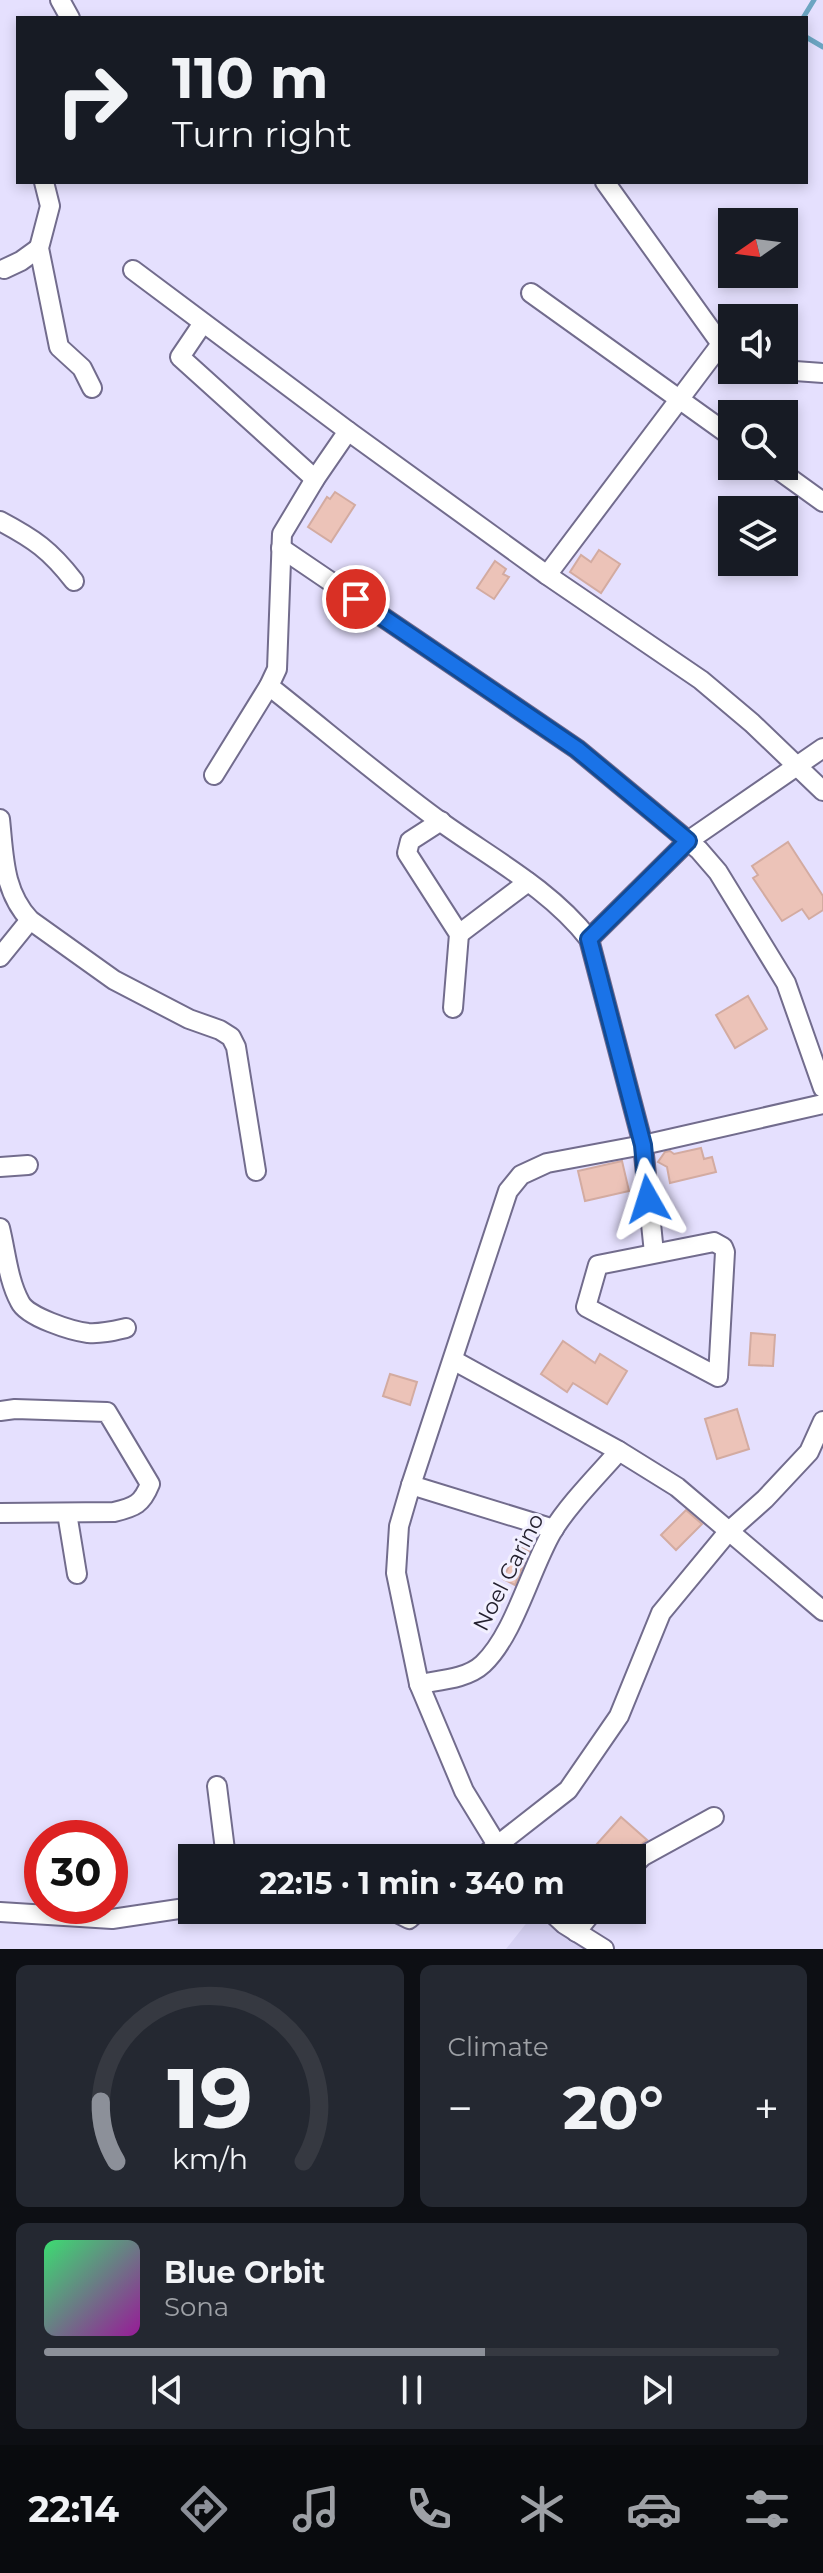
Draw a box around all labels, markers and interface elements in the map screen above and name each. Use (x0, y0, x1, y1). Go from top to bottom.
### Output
text: 110 m (172, 44, 329, 112)
icon: right (40, 48, 144, 152)
text: Turn right (172, 112, 352, 156)
north arrow (718, 208, 798, 288)
map controls (718, 208, 798, 576)
button: sound (718, 304, 798, 384)
button: search (718, 400, 798, 480)
button: layers (718, 496, 798, 576)
pin (322, 565, 390, 633)
icon: arrive (334, 577, 378, 621)
position arrow (606, 1157, 690, 1241)
street label: Noel Carino (467, 1509, 550, 1636)
speed limit sign: 30 (24, 1820, 128, 1924)
text: 22:15 · 1 min · 340 m (259, 1865, 565, 1902)
text: Climate (448, 2031, 549, 2063)
text: 19 (167, 2047, 253, 2149)
text: 20° (563, 2071, 664, 2144)
text: − (448, 2081, 473, 2135)
text: + (754, 2081, 779, 2135)
text: km/h (172, 2141, 248, 2176)
text: Blue Orbit (164, 2254, 325, 2291)
text: Sona (164, 2291, 229, 2323)
icon: previous (145, 2368, 189, 2412)
icon: pause (390, 2368, 434, 2412)
icon: next (635, 2368, 679, 2412)
icon: directions (176, 2481, 232, 2537)
icon: music (288, 2481, 344, 2537)
icon: phone (401, 2481, 457, 2537)
icon: climate (514, 2481, 570, 2537)
icon: car (626, 2481, 682, 2537)
icon: filters (739, 2481, 795, 2537)
text: 22:14 (28, 2487, 119, 2531)

